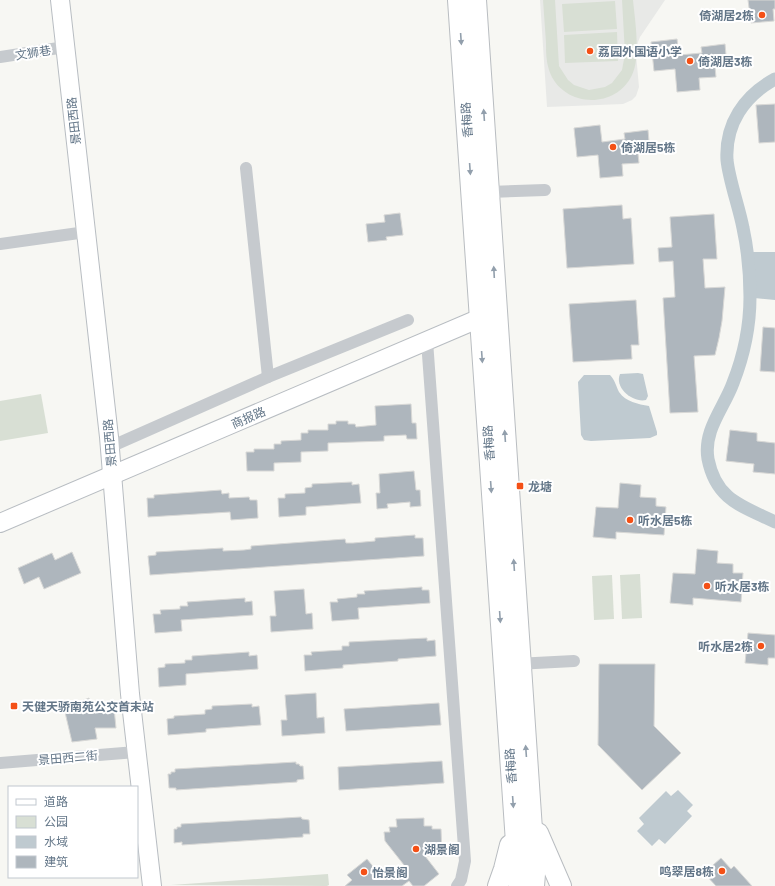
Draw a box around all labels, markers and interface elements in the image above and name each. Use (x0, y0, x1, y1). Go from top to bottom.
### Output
place label: 倚湖居2栋 (699, 8, 754, 22)
marker: 倚湖居2栋 (757, 10, 767, 20)
one-way arrow (458, 33, 465, 45)
street label: 文狮巷 (14, 42, 52, 62)
place label: 荔园外国语小学 (598, 44, 682, 58)
marker: 荔园外国语小学 (585, 46, 595, 56)
place label: 倚湖居3栋 (698, 54, 752, 68)
marker: 倚湖居3栋 (685, 56, 695, 66)
street label: 景田西路 (64, 96, 82, 146)
street label: 香梅路 (458, 102, 474, 138)
one-way arrow (481, 108, 487, 121)
place label: 倚湖居5栋 (621, 140, 675, 154)
marker: 倚湖居5栋 (608, 142, 618, 152)
one-way arrow (466, 163, 473, 175)
one-way arrow (491, 265, 497, 278)
one-way arrow (479, 351, 486, 363)
street label: 商报路 (229, 404, 267, 430)
street label: 景田西路 (100, 418, 118, 468)
street label: 香梅路 (480, 425, 496, 461)
one-way arrow (501, 430, 508, 442)
place label: 龙塘 (528, 479, 552, 493)
one-way arrow (488, 481, 495, 493)
marker: 龙塘 (515, 481, 525, 491)
place label: 听水居5栋 (638, 513, 692, 527)
marker: 听水居5栋 (625, 515, 635, 525)
one-way arrow (510, 559, 517, 571)
place label: 听水居3栋 (715, 579, 769, 593)
marker: 听水居3栋 (702, 581, 712, 591)
one-way arrow (497, 611, 504, 623)
place label: 听水居2栋 (698, 639, 753, 653)
marker: 听水居2栋 (756, 641, 766, 651)
place label: 天健天骄南苑公交首末站 (22, 699, 154, 713)
marker: 天健天骄南苑公交首末站 (9, 701, 19, 711)
one-way arrow (523, 745, 530, 757)
street label: 景田西二街 (37, 747, 99, 767)
street label: 香梅路 (502, 748, 518, 784)
legend (8, 786, 138, 878)
text: 道路 (44, 794, 68, 808)
one-way arrow (509, 796, 516, 808)
text: 公园 (44, 814, 68, 828)
text: 水域 (44, 834, 68, 848)
place label: 湖景阁 (424, 842, 460, 856)
marker: 湖景阁 (411, 844, 421, 854)
text: 建筑 (44, 854, 68, 868)
place label: 鸣翠居8栋 (660, 864, 714, 878)
place label: 怡景阁 (372, 865, 408, 879)
marker: 鸣翠居8栋 (717, 866, 727, 876)
marker: 怡景阁 (359, 867, 369, 877)

